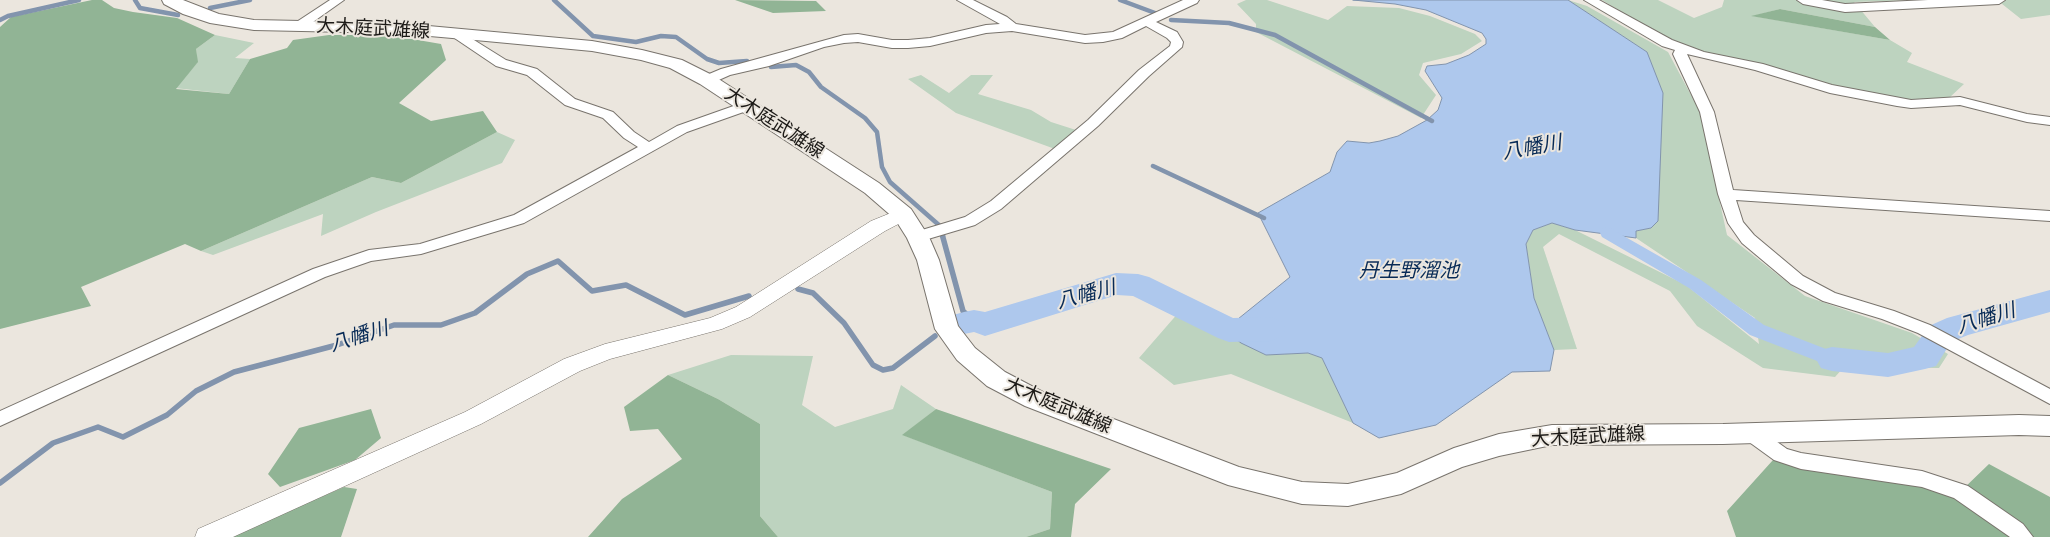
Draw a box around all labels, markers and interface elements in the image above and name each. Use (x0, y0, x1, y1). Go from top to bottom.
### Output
street label: 大木庭武雄線 (315, 15, 431, 43)
street label: 大木庭武雄線 (720, 82, 828, 164)
water label: 八幡川 (1500, 131, 1564, 165)
water label: 丹生野溜池 (1359, 259, 1459, 283)
water label: 八幡川 (1054, 276, 1118, 314)
water label: 八幡川 (1954, 299, 2018, 339)
water label: 八幡川 (327, 317, 391, 357)
street label: 大木庭武雄線 (1001, 373, 1115, 439)
street label: 大木庭武雄線 (1530, 423, 1646, 451)

